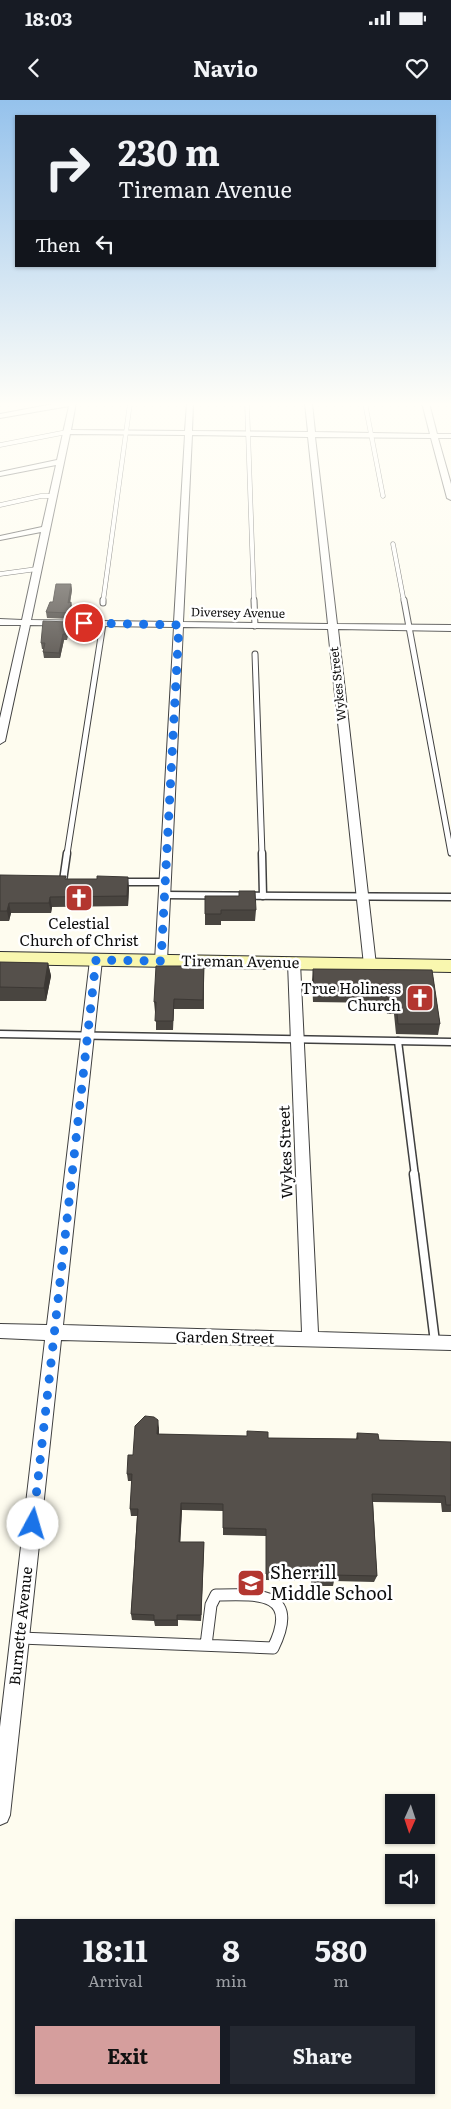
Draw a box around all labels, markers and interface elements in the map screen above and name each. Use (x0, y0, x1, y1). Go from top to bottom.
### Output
text: 18:03 (25, 4, 72, 32)
text: Navio (193, 51, 258, 84)
icon: back (20, 54, 48, 82)
icon: heart (403, 54, 431, 82)
text: 230 m (118, 125, 220, 177)
icon: right (35, 135, 100, 200)
text: Tireman Avenue (118, 172, 292, 205)
text: Then (35, 230, 81, 258)
icon: left (91, 230, 119, 258)
pin (63, 602, 105, 644)
street label: Diversey Avenue (191, 602, 285, 622)
icon: arrive (70, 609, 98, 637)
street label: Wykes Street (324, 646, 350, 722)
church icon: Celestial Church of Christ (64, 883, 94, 913)
place label: Celestial Church of Christ (19, 911, 139, 951)
street label: Tireman Avenue (181, 948, 300, 973)
place label: True Holiness Church (301, 976, 401, 1016)
church icon: True Holiness Church (405, 983, 435, 1013)
street label: Wykes Street (271, 1105, 298, 1199)
street label: Garden Street (176, 1324, 275, 1349)
position arrow (6, 1497, 58, 1549)
place label: Sherrill Middle School (270, 1558, 393, 1606)
street label: Burnette Avenue (2, 1565, 37, 1686)
school or university icon: Sherrill Middle School (236, 1568, 266, 1598)
north arrow (385, 1794, 435, 1844)
map controls (385, 1794, 435, 1904)
button: sound (385, 1854, 435, 1904)
text: 18:11 (83, 1927, 148, 1971)
text: 8 (222, 1927, 240, 1971)
text: 580 (315, 1927, 367, 1971)
text: Arrival (88, 1968, 143, 1992)
text: min (215, 1968, 247, 1992)
text: m (333, 1968, 349, 1992)
button: Exit (35, 2026, 220, 2084)
button: Share (230, 2026, 415, 2084)

